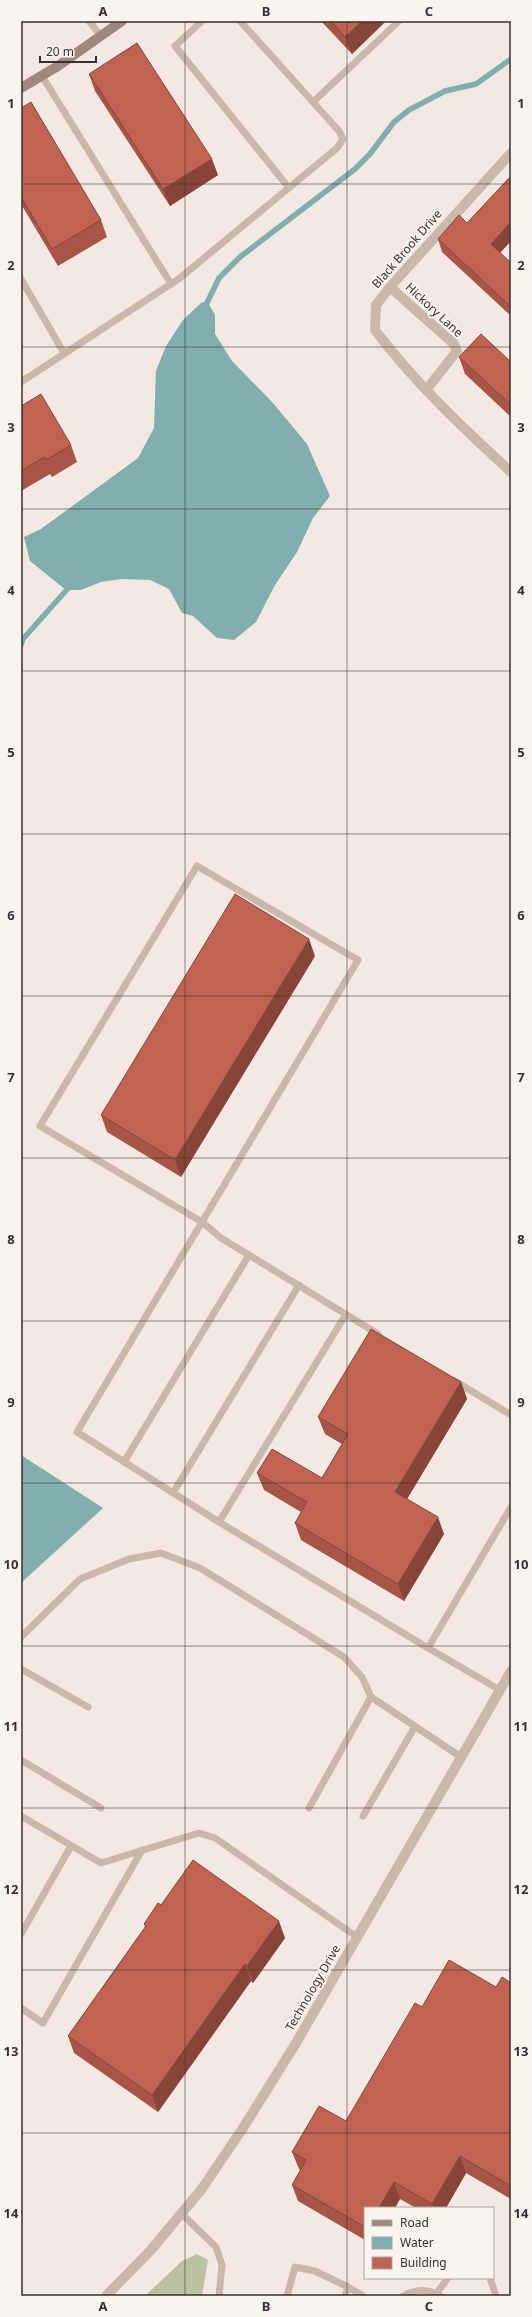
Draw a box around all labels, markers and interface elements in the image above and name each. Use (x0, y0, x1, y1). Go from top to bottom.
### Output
text: A (99, 2, 108, 20)
text: B (262, 2, 270, 20)
text: C (425, 2, 433, 20)
scale bar (40, 38, 96, 64)
text: 20 m (46, 43, 74, 60)
text: 1 (7, 94, 15, 112)
text: 1 (517, 94, 525, 112)
street label: Black Brook Drive (368, 206, 446, 292)
text: 2 (7, 256, 15, 274)
text: 2 (517, 256, 525, 274)
street label: Hickory Lane (402, 279, 467, 341)
text: 3 (7, 418, 15, 436)
text: 3 (517, 418, 525, 436)
text: 4 (7, 581, 15, 599)
text: 4 (517, 581, 525, 599)
text: 5 (7, 743, 15, 761)
text: 5 (517, 743, 525, 761)
text: 6 (7, 906, 15, 924)
text: 6 (517, 906, 525, 924)
text: 7 (7, 1068, 15, 1086)
text: 7 (517, 1068, 525, 1086)
text: 8 (7, 1230, 15, 1248)
text: 8 (517, 1230, 525, 1248)
text: 9 (7, 1393, 15, 1411)
text: 9 (517, 1393, 525, 1411)
text: 10 (4, 1555, 18, 1573)
text: 10 (514, 1555, 528, 1573)
text: 11 (4, 1717, 18, 1735)
text: 11 (514, 1717, 528, 1735)
text: 12 (4, 1880, 18, 1898)
text: 12 (514, 1880, 528, 1898)
street label: Technology Drive (281, 1941, 344, 2034)
text: 13 (4, 2042, 18, 2060)
text: 13 (514, 2042, 528, 2060)
text: 14 (4, 2204, 19, 2222)
text: 14 (514, 2204, 529, 2222)
legend (364, 2207, 494, 2279)
text: Road (400, 2214, 429, 2231)
text: Water (400, 2234, 434, 2251)
text: Building (400, 2254, 447, 2271)
text: A (99, 2297, 108, 2315)
text: B (262, 2297, 270, 2315)
text: C (425, 2297, 433, 2315)

